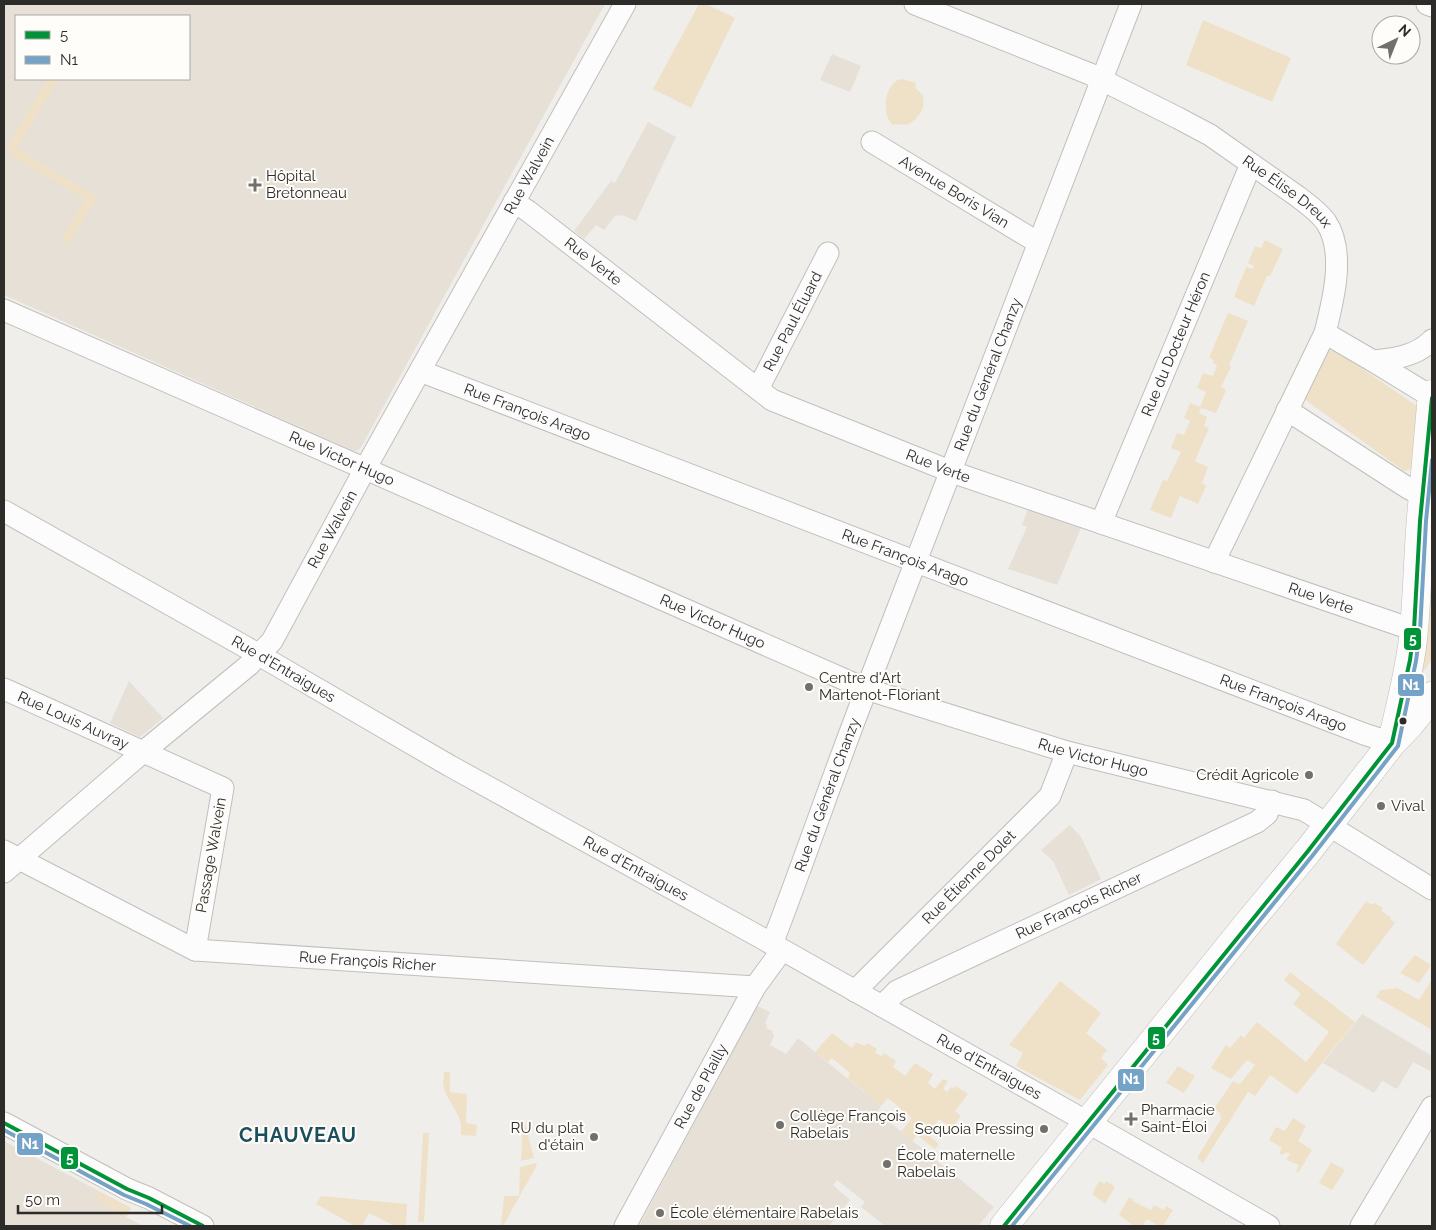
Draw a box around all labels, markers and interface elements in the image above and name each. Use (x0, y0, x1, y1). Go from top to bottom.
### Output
legend (15, 15, 190, 80)
north arrow (1371, 15, 1421, 65)
text: N (1396, 21, 1414, 40)
text: 5 (60, 26, 68, 44)
text: N1 (60, 51, 79, 69)
street label: Rue Walvein (500, 133, 558, 217)
street label: Rue Élise Dreux (1239, 151, 1336, 231)
street label: Avenue Boris Vian (896, 152, 1012, 232)
place label: Hôpital Bretonneau (266, 167, 347, 202)
marker: Hôpital Bretonneau (248, 178, 262, 192)
street label: Rue Verte (561, 234, 626, 289)
street label: Rue Paul Éluard (760, 268, 826, 374)
street label: Rue du Docteur Héron (1138, 269, 1214, 419)
street label: Rue du Général Chanzy (950, 295, 1025, 454)
street label: Rue François Arago (461, 380, 593, 445)
street label: Rue Victor Hugo (286, 427, 397, 490)
street label: Rue Verte (903, 445, 973, 487)
street label: Rue Walvein (304, 487, 361, 571)
street label: Rue François Arago (839, 525, 971, 590)
street label: Rue Verte (1286, 579, 1356, 618)
street label: Rue Victor Hugo (657, 590, 768, 653)
line badge: 5 (1403, 627, 1422, 651)
text: 5 (1409, 631, 1417, 647)
street label: Rue d'Entraigues (228, 632, 339, 706)
place label: Centre d'Art Martenot-Floriant (819, 669, 940, 704)
street label: Rue François Arago (1217, 670, 1349, 736)
line badge: N1 (1397, 673, 1425, 697)
text: N1 (1402, 677, 1420, 693)
marker: Centre d'Art Martenot-Floriant (803, 681, 815, 693)
street label: Rue Louis Auvray (15, 687, 132, 753)
street label: Rue du Général Chanzy (791, 715, 864, 874)
unlabelled marker (1398, 716, 1408, 726)
street label: Rue Victor Hugo (1036, 734, 1150, 781)
place label: Crédit Agricole (1196, 766, 1299, 784)
marker: Crédit Agricole (1303, 769, 1315, 781)
street label: Passage Walvein (192, 796, 230, 914)
place label: Vival (1391, 797, 1425, 815)
marker: Vival (1375, 800, 1387, 812)
street label: Rue Étienne Dolet (918, 827, 1019, 928)
street label: Rue d'Entraigues (580, 832, 692, 905)
street label: Rue François Richer (1013, 868, 1145, 943)
street label: Rue François Richer (298, 948, 437, 975)
line badge: 5 (1147, 1026, 1166, 1050)
street label: Rue d'Entraigues (934, 1030, 1045, 1103)
text: 5 (1152, 1030, 1160, 1046)
street label: Rue de Plailly (671, 1041, 731, 1132)
line badge: N1 (1117, 1068, 1145, 1092)
text: N1 (1122, 1071, 1140, 1087)
place label: Pharmacie Saint-Éloi (1141, 1101, 1215, 1136)
place label: Collège François Rabelais (790, 1107, 906, 1142)
marker: Pharmacie Saint-Éloi (1125, 1113, 1137, 1125)
place label: RU du plat d'étain (511, 1119, 584, 1154)
marker: Collège François Rabelais (774, 1119, 786, 1131)
place label: Sequoia Pressing (915, 1120, 1034, 1138)
district label: CHAUVEAU (239, 1123, 357, 1147)
marker: Sequoia Pressing (1038, 1123, 1050, 1135)
marker: RU du plat d'étain (588, 1131, 600, 1143)
line badge: N1 (16, 1132, 44, 1156)
text: N1 (21, 1136, 39, 1152)
line badge: 5 (60, 1146, 79, 1170)
place label: École maternelle Rabelais (897, 1146, 1015, 1181)
text: 5 (66, 1150, 74, 1166)
marker: École maternelle Rabelais (881, 1158, 893, 1170)
scale bar (18, 1182, 161, 1214)
text: 50 m (25, 1191, 60, 1209)
place label: École élémentaire Rabelais (670, 1204, 858, 1222)
marker: École élémentaire Rabelais (654, 1207, 666, 1219)

